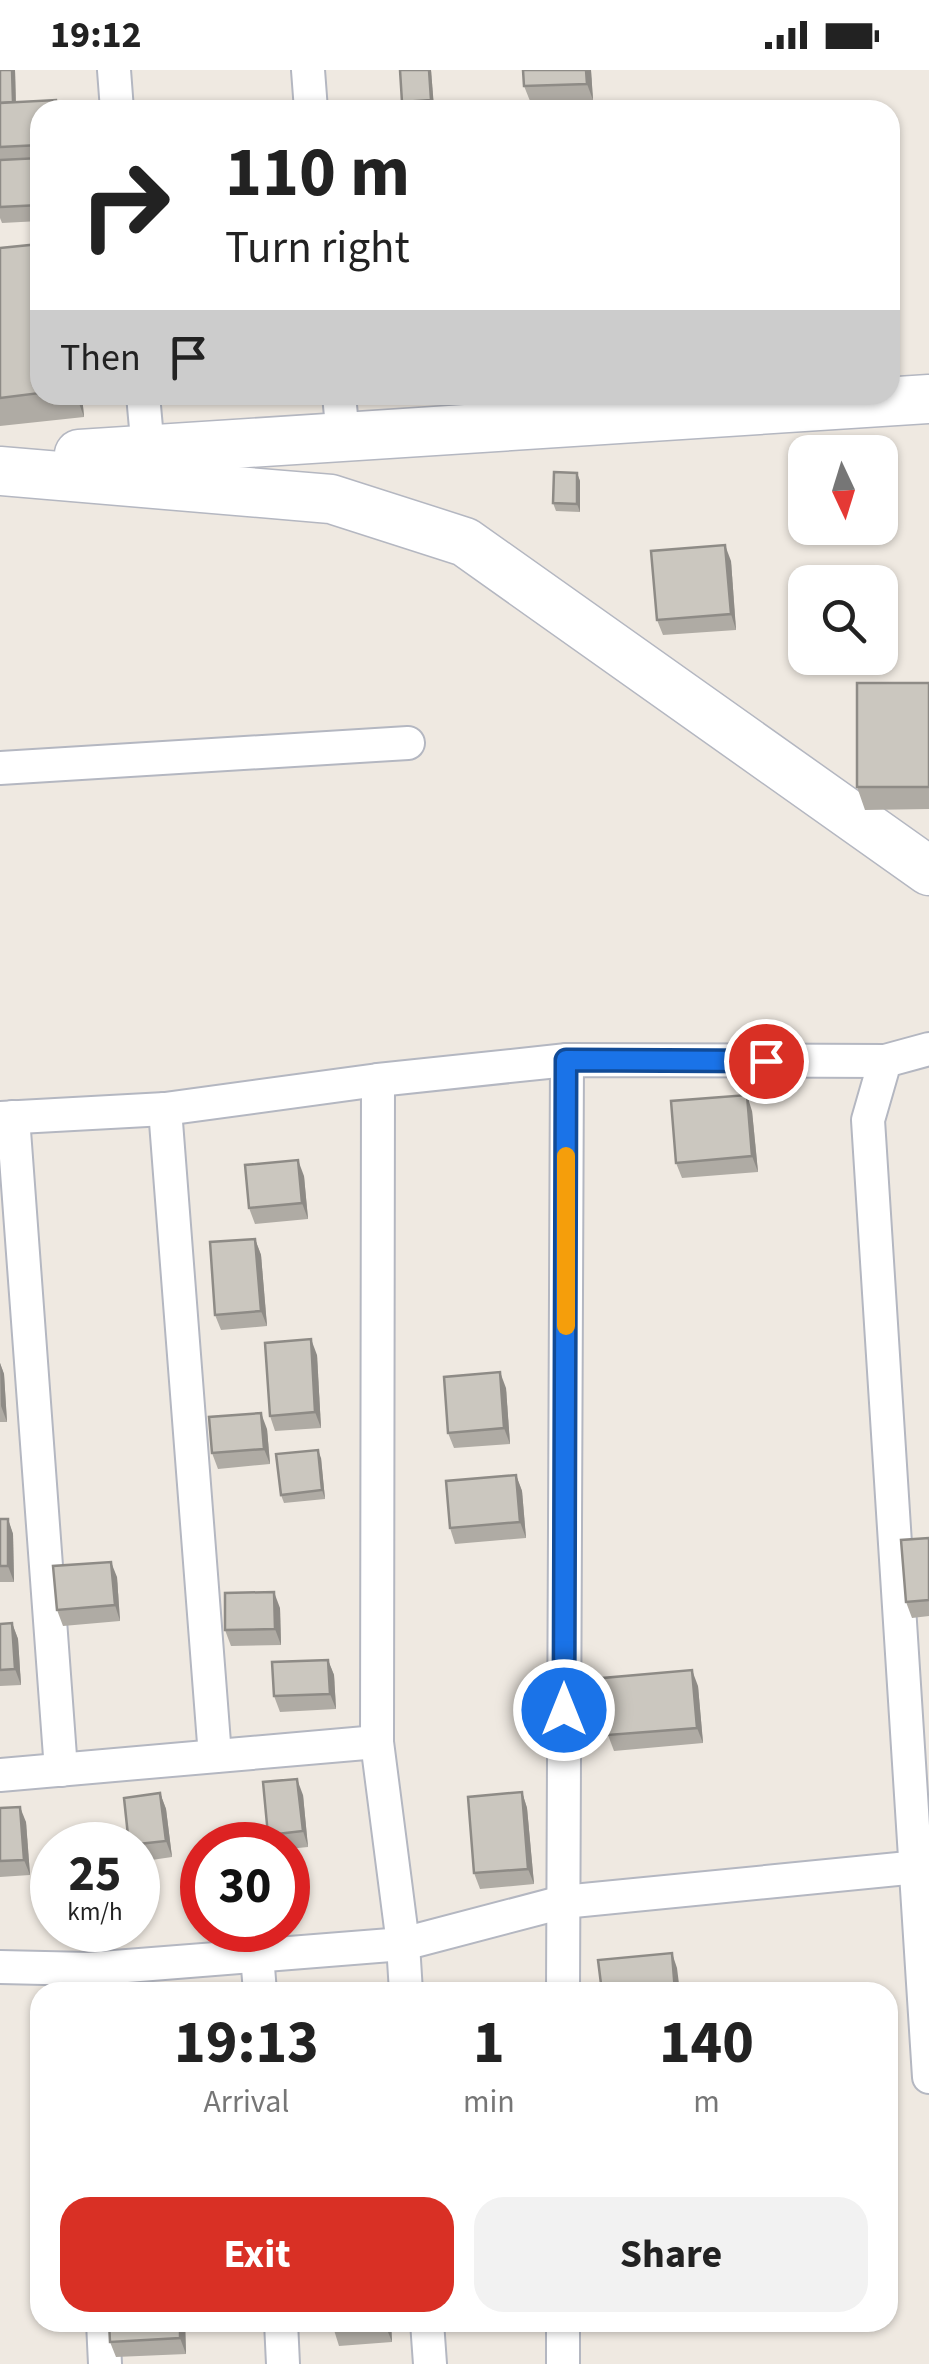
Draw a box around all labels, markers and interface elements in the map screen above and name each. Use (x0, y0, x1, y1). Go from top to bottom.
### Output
text: 19:12 (50, 8, 142, 62)
text: 110 m (225, 123, 410, 223)
icon: right (60, 140, 190, 270)
text: Turn right (225, 216, 410, 280)
icon: arrive (161, 330, 216, 385)
text: Then (60, 331, 141, 385)
north arrow (788, 435, 898, 545)
map controls (788, 435, 898, 675)
button: search (788, 565, 898, 675)
pin (724, 1019, 809, 1104)
icon: arrive (739, 1034, 794, 1089)
position arrow (512, 1658, 616, 1762)
speed limit sign: 30 (180, 1822, 310, 1952)
text: 25 (69, 1839, 121, 1910)
text: km/h (67, 1894, 123, 1930)
text: 19:13 (174, 2001, 319, 2086)
text: 1 (473, 2001, 505, 2086)
text: 140 (659, 2001, 754, 2086)
text: Arrival (203, 2079, 289, 2125)
text: min (463, 2079, 515, 2125)
text: m (693, 2079, 720, 2125)
button: Exit (60, 2197, 454, 2312)
button: Share (474, 2197, 868, 2312)

